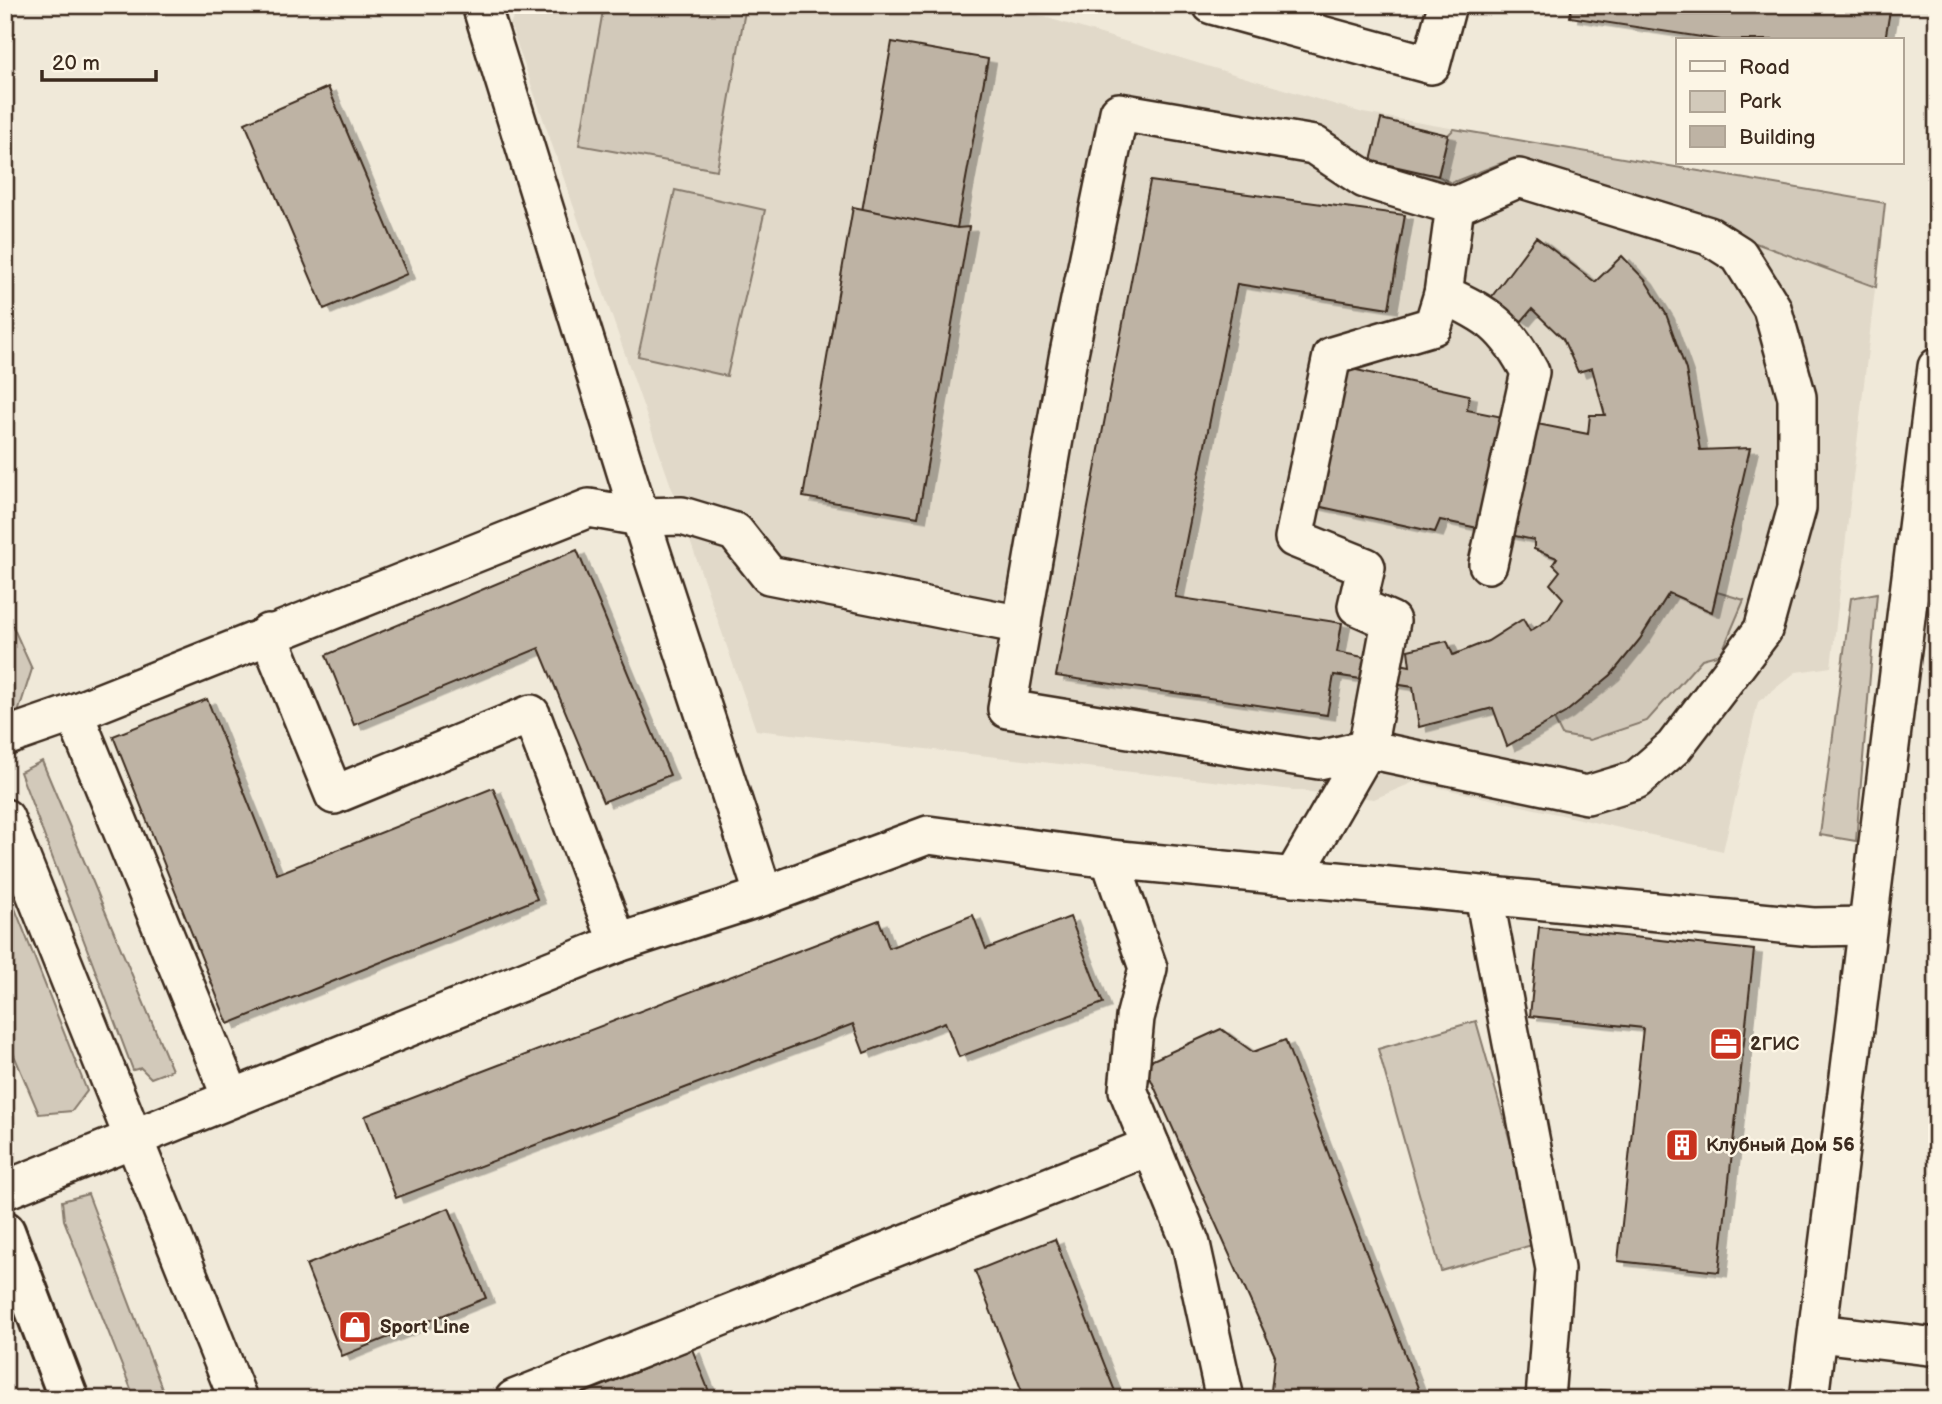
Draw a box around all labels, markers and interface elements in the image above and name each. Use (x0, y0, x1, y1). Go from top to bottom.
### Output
scale bar (42, 38, 156, 82)
legend (1676, 38, 1904, 164)
text: 20 m (52, 51, 100, 76)
text: Road (1739, 55, 1790, 80)
text: Park (1739, 89, 1782, 114)
text: Building (1739, 125, 1815, 150)
office icon: 2ГИС (1707, 1025, 1745, 1063)
place label: 2ГИС (1750, 1033, 1799, 1056)
building icon: Клубный Дом 56 (1663, 1126, 1701, 1164)
place label: Клубный Дом 56 (1706, 1134, 1855, 1157)
shop icon: Sport Line (336, 1308, 374, 1346)
place label: Sport Line (380, 1316, 470, 1339)

